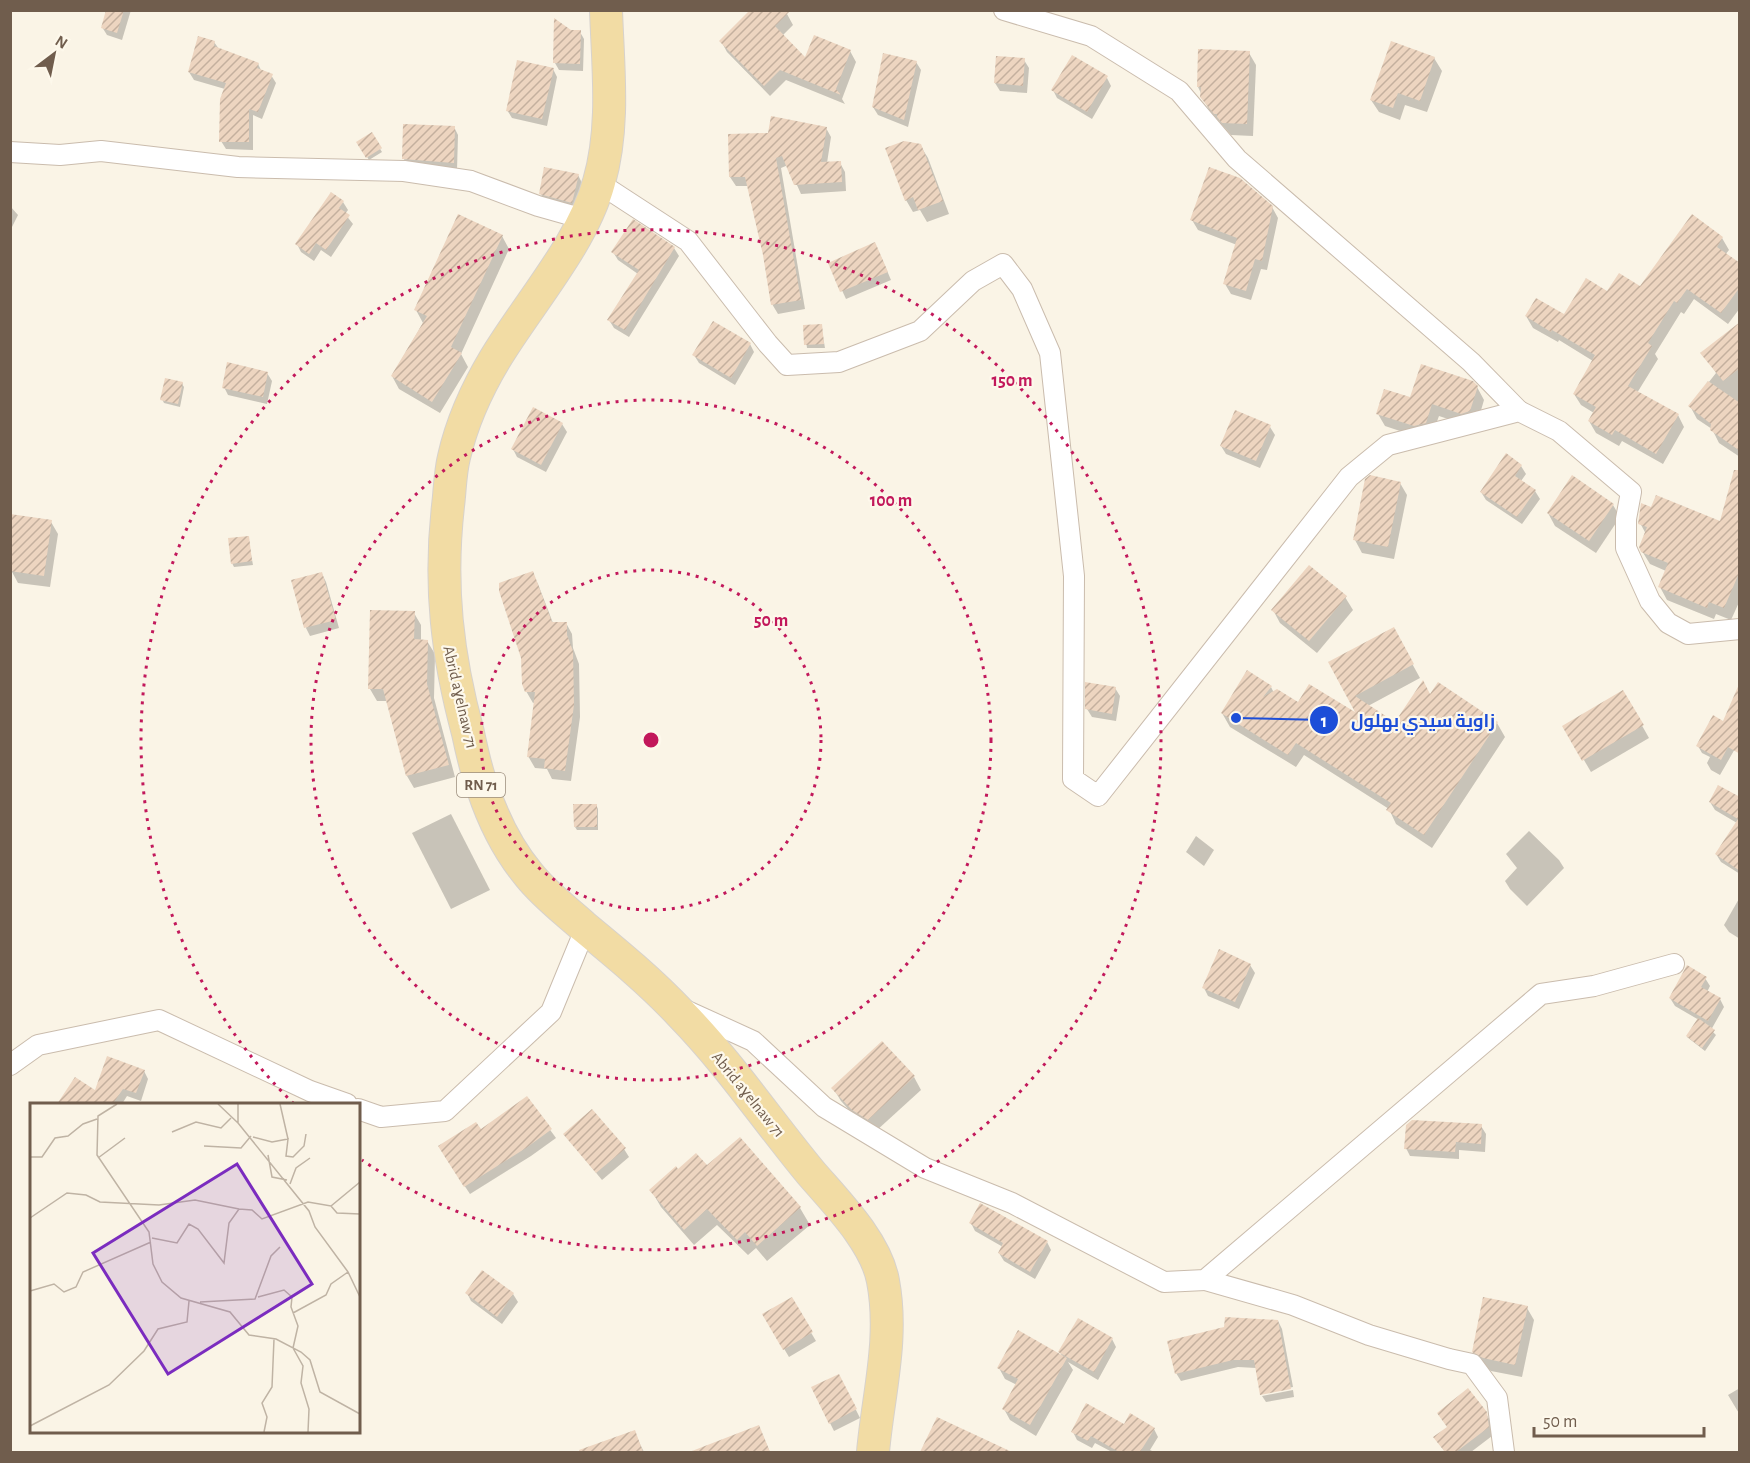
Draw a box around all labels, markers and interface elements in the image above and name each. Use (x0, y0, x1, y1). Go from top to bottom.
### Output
north arrow (24, 24, 84, 84)
text: N (52, 32, 70, 52)
text: 150 m (992, 372, 1032, 390)
text: 100 m (870, 492, 912, 510)
text: 50 m (754, 612, 788, 630)
street label: Abrid aɣelnaw 71 (440, 644, 480, 750)
callout: زاوية سيدي بهلول (1309, 702, 1507, 738)
text: 1 (1321, 713, 1327, 731)
text: زاوية سيدي بهلول (1351, 713, 1495, 735)
centre of rings (641, 730, 661, 750)
road number: RN 71 (457, 773, 505, 797)
street label: Abrid aɣelnaw 71 (709, 1049, 787, 1140)
inset map (30, 1103, 360, 1433)
scale bar (1534, 1400, 1704, 1438)
text: 50 m (1543, 1413, 1577, 1431)

